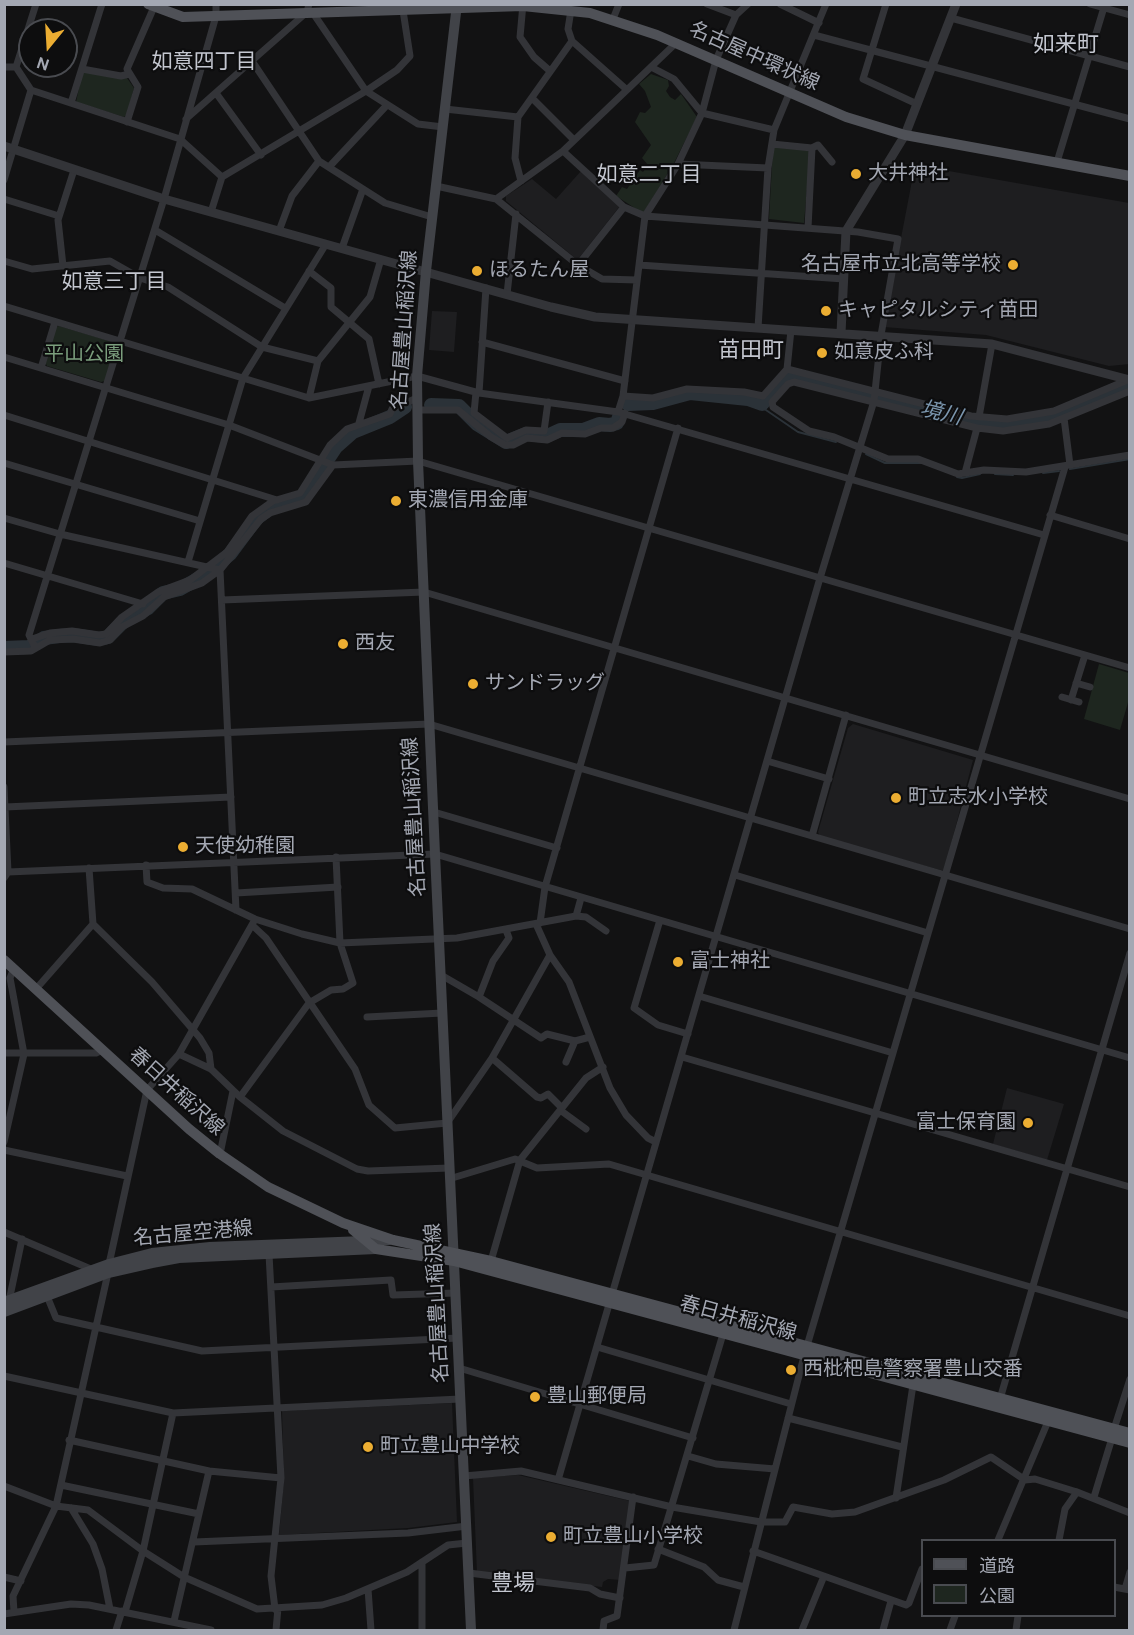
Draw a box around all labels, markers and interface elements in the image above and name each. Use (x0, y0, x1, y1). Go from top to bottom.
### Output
north arrow (18, 18, 78, 78)
street label: 名古屋中環状線 (685, 18, 823, 96)
district label: 如来町 (1033, 32, 1099, 58)
district label: 如意四丁目 (152, 49, 256, 75)
text: N (34, 52, 52, 75)
district label: 如意二丁目 (597, 162, 701, 188)
place label: 大井神社 (868, 162, 948, 186)
marker: 大井神社 (849, 167, 863, 181)
street label: 名古屋豊山稲沢線 (387, 249, 423, 411)
place label: 名古屋市立北高等学校 (801, 253, 1001, 277)
marker: 名古屋市立北高等学校 (1006, 258, 1020, 272)
place label: ほるたん屋 (489, 259, 589, 283)
marker: ほるたん屋 (470, 264, 484, 278)
district label: 如意三丁目 (62, 269, 166, 295)
place label: キャピタルシティ苗田 (838, 299, 1038, 323)
marker: キャピタルシティ苗田 (819, 304, 833, 318)
district label: 苗田町 (718, 338, 784, 364)
place label: 如意皮ふ科 (834, 341, 934, 365)
park label: 平山公園 (44, 343, 124, 367)
marker: 如意皮ふ科 (815, 346, 829, 360)
water label: 境川 (918, 397, 964, 431)
place label: 東濃信用金庫 (408, 489, 528, 513)
marker: 東濃信用金庫 (389, 494, 403, 508)
place label: 西友 (355, 632, 395, 656)
marker: 西友 (336, 637, 350, 651)
place label: サンドラッグ (485, 672, 605, 696)
marker: サンドラッグ (466, 677, 480, 691)
street label: 名古屋豊山稲沢線 (399, 736, 431, 898)
place label: 町立志水小学校 (908, 786, 1048, 810)
marker: 町立志水小学校 (889, 791, 903, 805)
place label: 天使幼稚園 (195, 835, 295, 859)
marker: 天使幼稚園 (176, 840, 190, 854)
place label: 富士神社 (690, 950, 770, 974)
marker: 富士神社 (671, 955, 685, 969)
street label: 春日井稲沢線 (123, 1043, 229, 1141)
place label: 富士保育園 (916, 1111, 1016, 1135)
marker: 富士保育園 (1021, 1116, 1035, 1130)
street label: 名古屋空港線 (132, 1217, 254, 1251)
street label: 名古屋豊山稲沢線 (422, 1222, 454, 1384)
street label: 春日井稲沢線 (677, 1292, 799, 1346)
place label: 西枇杷島警察署豊山交番 (803, 1358, 1023, 1382)
marker: 西枇杷島警察署豊山交番 (784, 1363, 798, 1377)
place label: 豊山郵便局 (547, 1385, 647, 1409)
marker: 豊山郵便局 (528, 1390, 542, 1404)
place label: 町立豊山中学校 (380, 1435, 520, 1459)
marker: 町立豊山中学校 (361, 1440, 375, 1454)
place label: 町立豊山小学校 (563, 1525, 703, 1549)
marker: 町立豊山小学校 (544, 1530, 558, 1544)
legend (921, 1539, 1116, 1617)
text: 道路 (979, 1554, 1015, 1578)
district label: 豊場 (491, 1571, 535, 1597)
text: 公園 (979, 1584, 1015, 1608)

